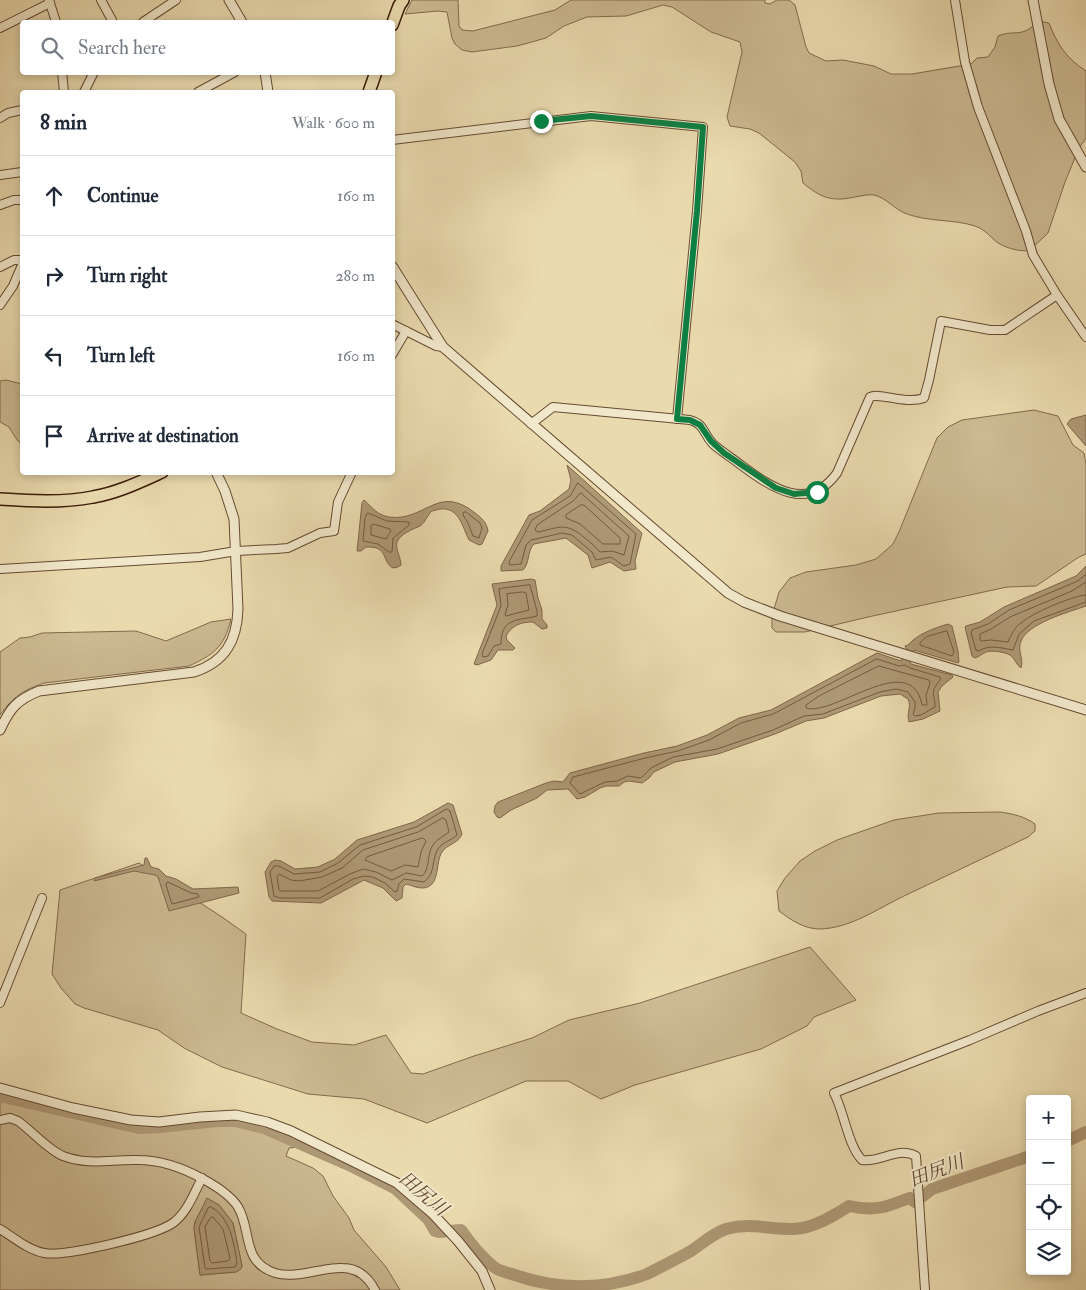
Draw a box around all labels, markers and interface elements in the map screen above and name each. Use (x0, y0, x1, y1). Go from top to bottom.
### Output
search box (20, 20, 395, 75)
icon: search (38, 34, 66, 62)
text: Search here (78, 36, 166, 60)
text: 8 min (40, 109, 87, 136)
route end (530, 110, 553, 133)
text: Walk · 600 m (292, 113, 375, 133)
icon: ahead (40, 182, 68, 210)
text: Continue (87, 184, 158, 208)
text: 160 m (337, 186, 375, 206)
icon: right (40, 262, 68, 290)
text: Turn right (87, 264, 167, 288)
text: 280 m (335, 266, 375, 286)
icon: left (40, 342, 68, 370)
text: Turn left (87, 344, 155, 368)
text: 160 m (337, 346, 375, 366)
icon: arrive (40, 422, 68, 450)
text: Arrive at destination (87, 424, 239, 448)
route start (806, 481, 829, 504)
map controls (1026, 1095, 1071, 1275)
button: + (1026, 1095, 1071, 1140)
button: − (1026, 1140, 1071, 1185)
water label: 田尻川 (905, 1149, 969, 1192)
water label: 田尻川 (394, 1166, 454, 1223)
button: locate (1026, 1185, 1071, 1230)
button: layers (1026, 1230, 1071, 1275)

